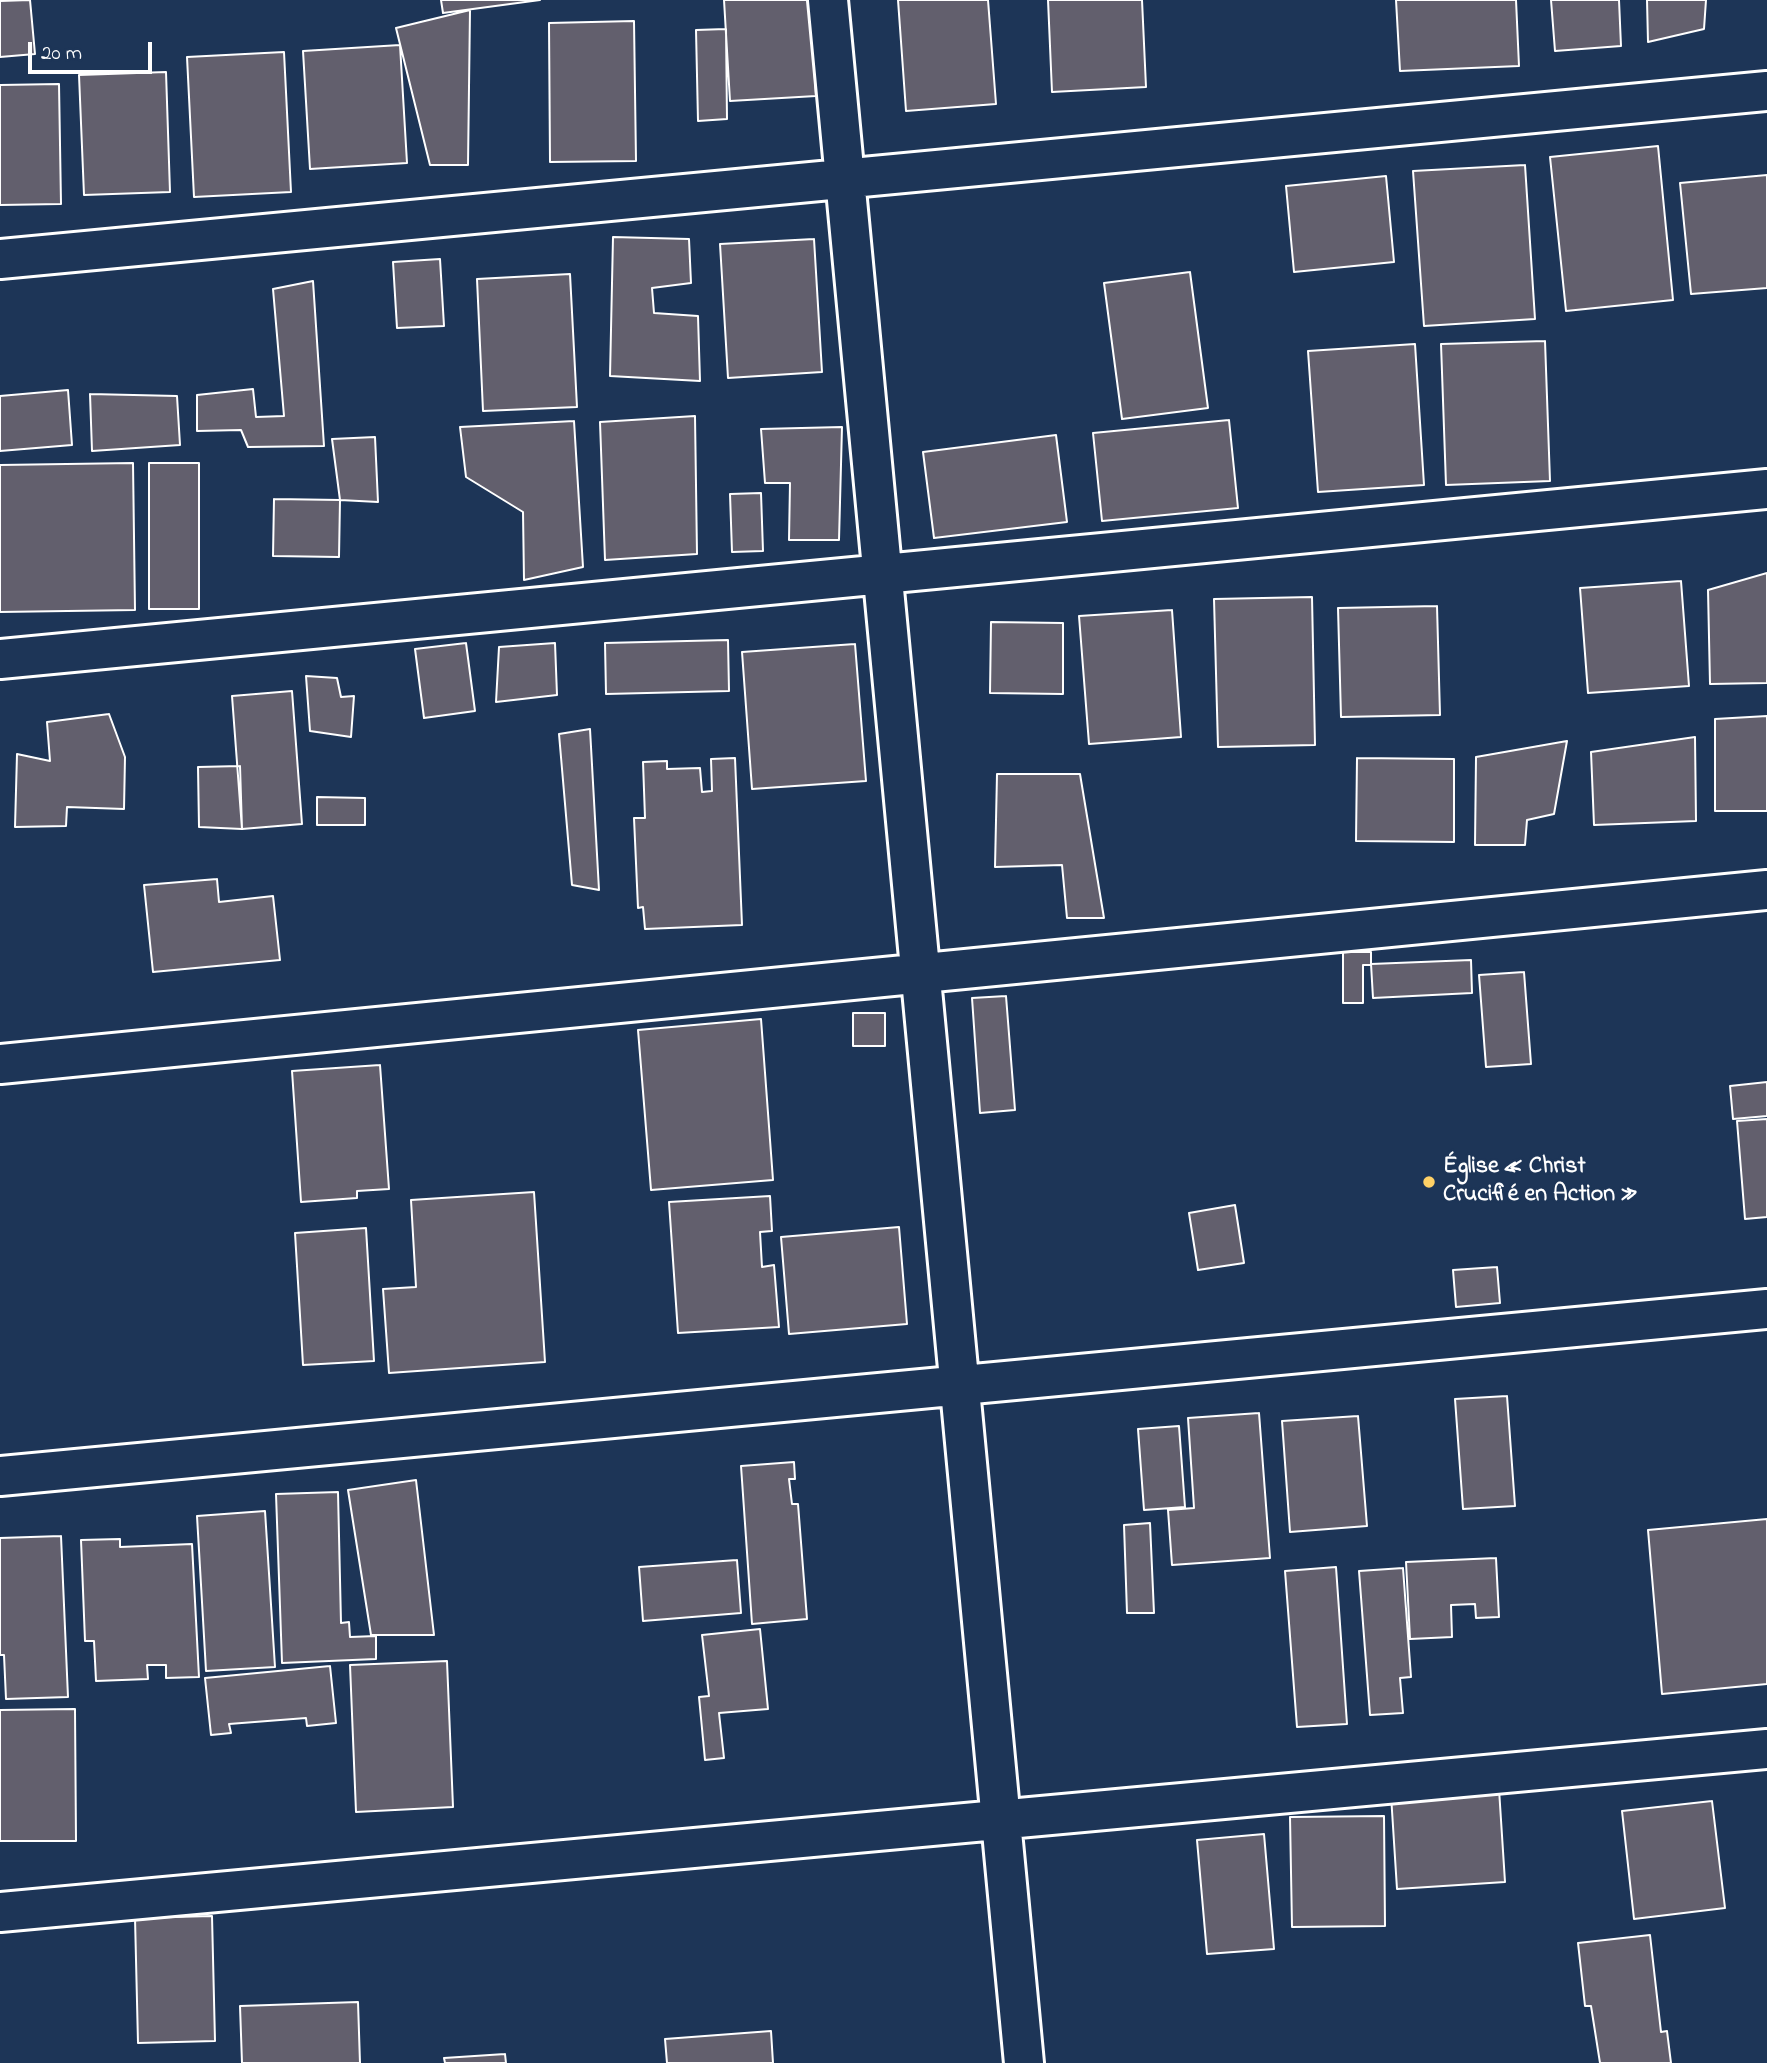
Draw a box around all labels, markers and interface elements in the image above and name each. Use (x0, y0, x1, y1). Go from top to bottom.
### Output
scale bar (32, 28, 156, 72)
text: 20 m (41, 39, 82, 69)
place label: Église « Christ Crucifié en Action » (1443, 1154, 1637, 1210)
marker: Église « Christ Crucifié en Action » (1421, 1174, 1437, 1190)

